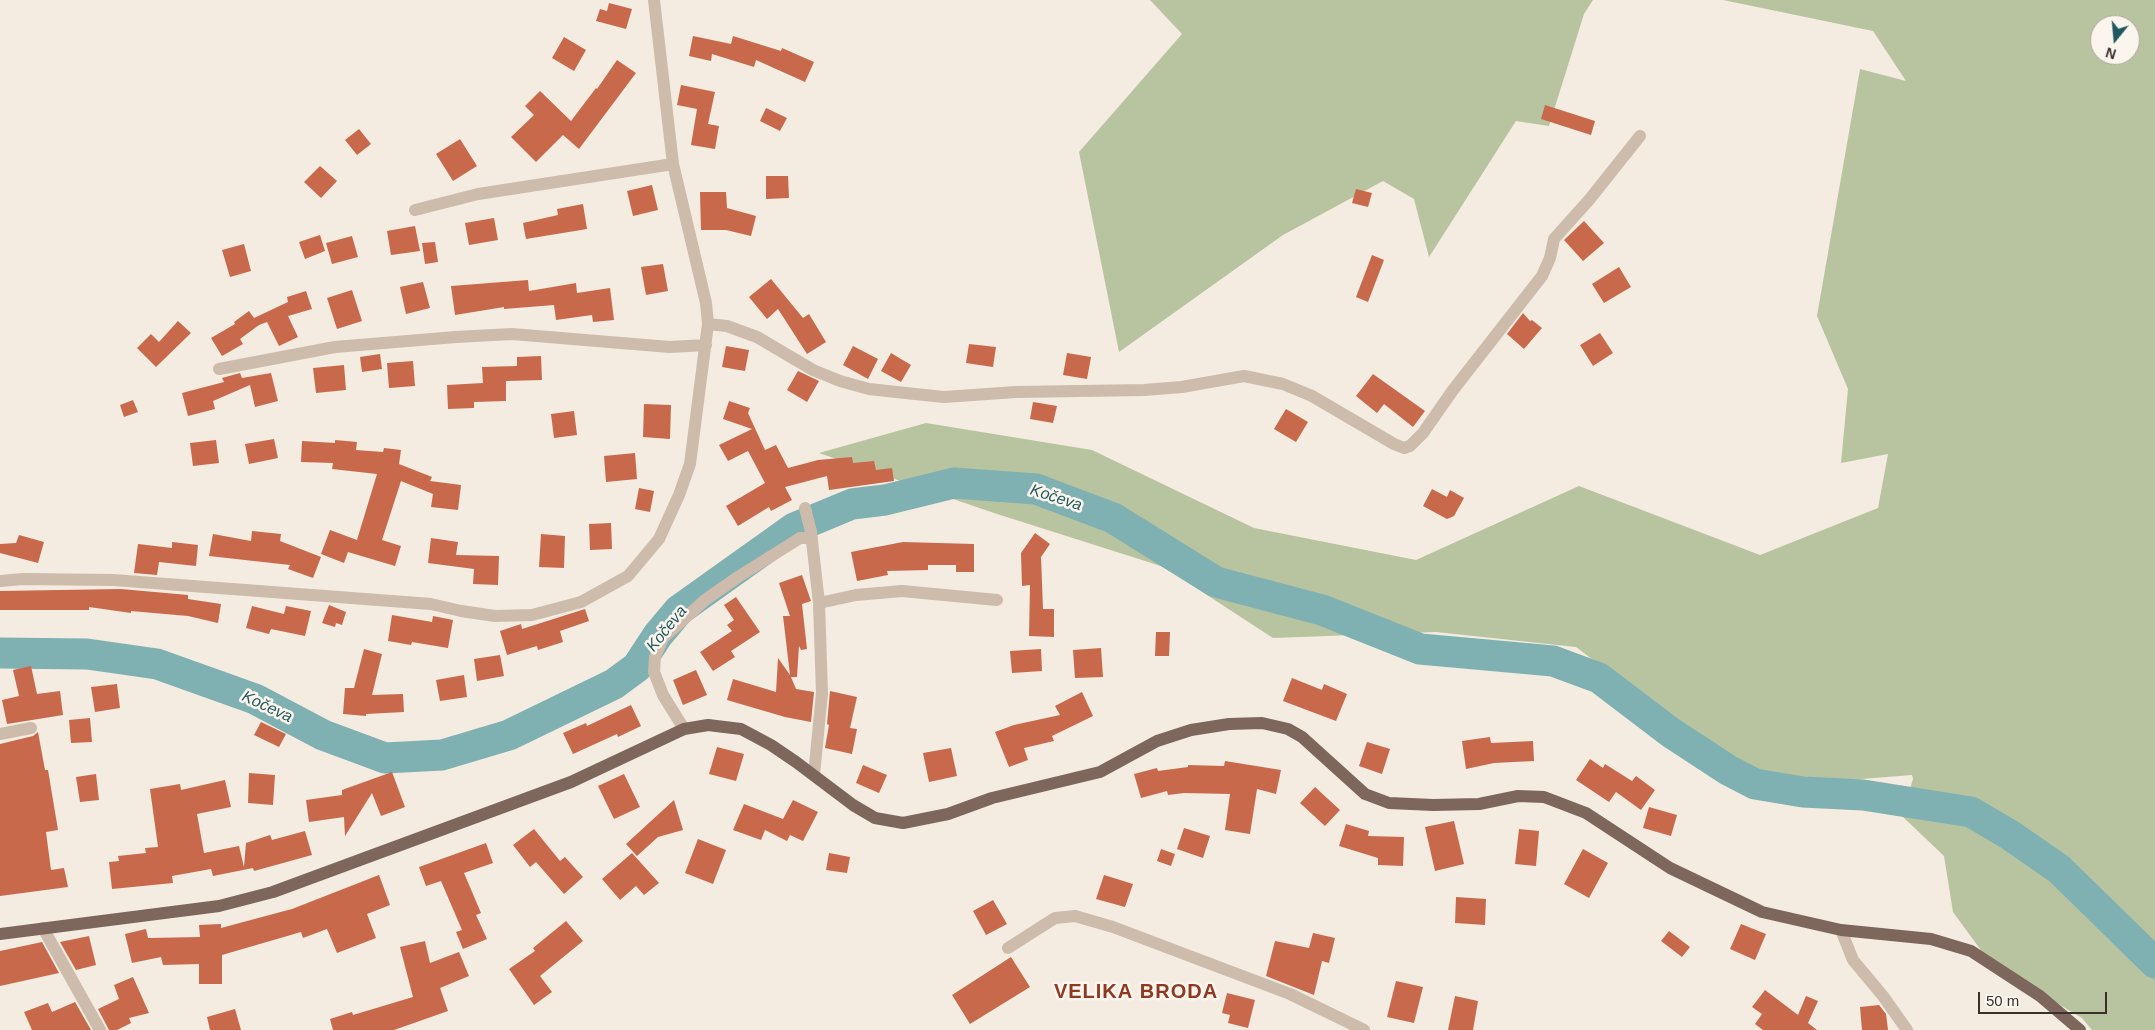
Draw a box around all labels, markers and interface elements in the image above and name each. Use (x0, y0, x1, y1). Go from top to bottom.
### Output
north arrow (2090, 15, 2140, 65)
text: N (2104, 44, 2118, 63)
water label: Kočeva (1028, 481, 1084, 515)
water label: Kočeva (643, 602, 691, 656)
water label: Kočeva (239, 687, 295, 727)
district label: VELIKA BRODA (1052, 980, 1220, 1004)
scale bar (1980, 982, 2109, 1014)
text: 50 m (1986, 992, 2019, 1009)

